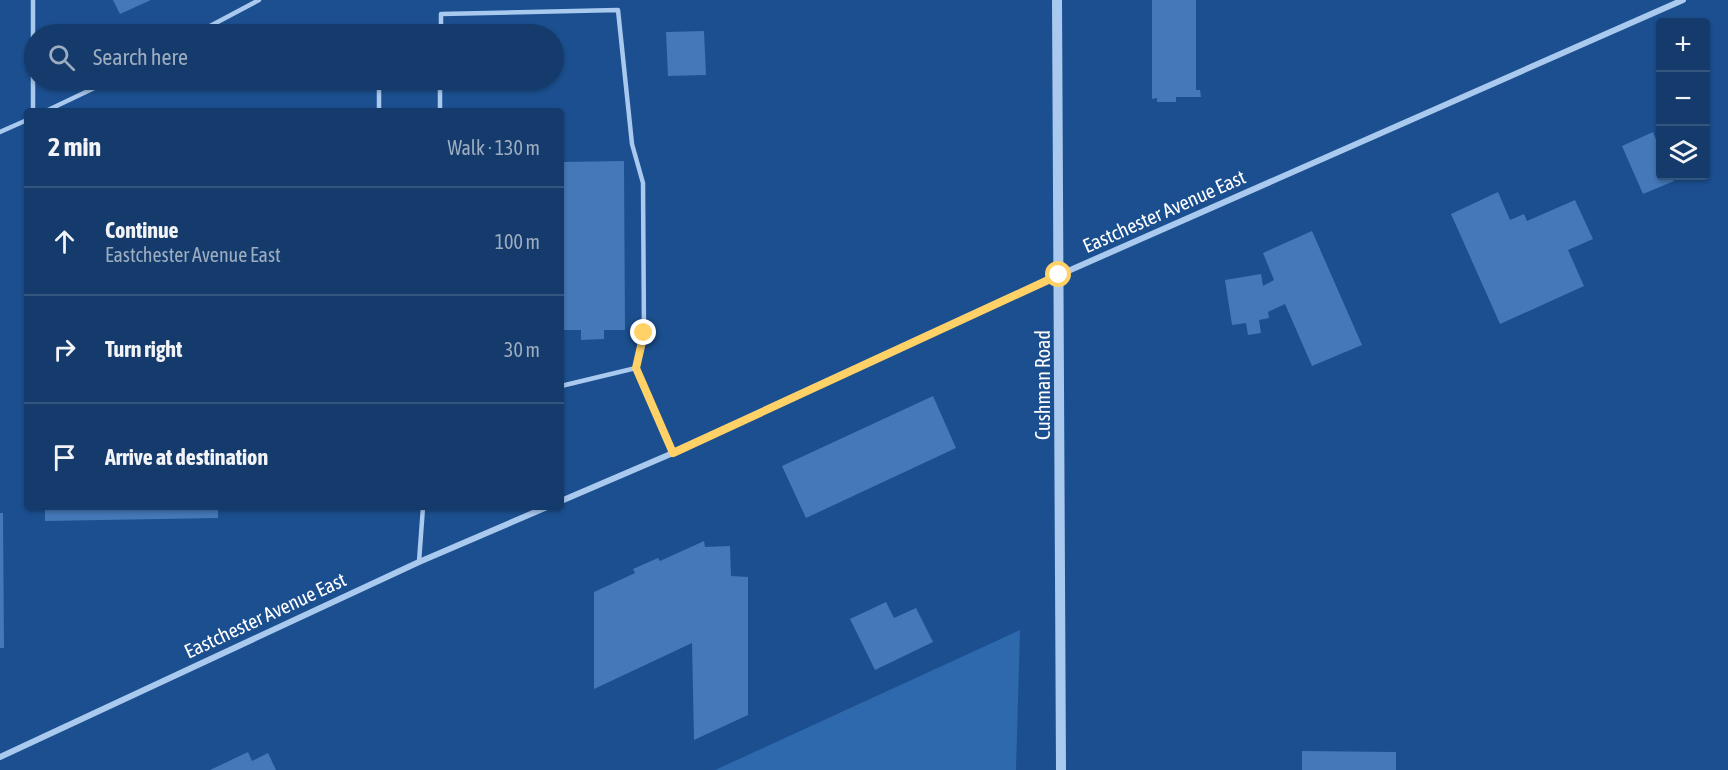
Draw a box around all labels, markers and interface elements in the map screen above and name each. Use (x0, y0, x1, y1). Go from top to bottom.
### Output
map controls (1656, 18, 1710, 180)
button: + (1656, 18, 1710, 72)
search box (24, 24, 564, 90)
icon: search (45, 41, 78, 74)
text: Search here (93, 44, 188, 70)
button: − (1656, 72, 1710, 126)
button: layers (1656, 126, 1710, 180)
text: 2 min (48, 132, 101, 162)
text: Walk · 130 m (448, 136, 540, 159)
street label: Eastchester Avenue East (1079, 165, 1249, 257)
text: Continue (105, 217, 179, 243)
icon: ahead (48, 225, 81, 258)
text: 100 m (495, 230, 540, 253)
text: Eastchester Avenue East (105, 243, 281, 266)
route start (1045, 261, 1071, 287)
route end (630, 319, 656, 345)
street label: Cushman Road (1031, 330, 1054, 440)
icon: right (48, 333, 81, 366)
text: Turn right (105, 336, 182, 362)
text: 30 m (504, 338, 540, 361)
icon: arrive (48, 441, 81, 474)
text: Arrive at destination (105, 444, 268, 470)
street label: Eastchester Avenue East (181, 567, 350, 663)

